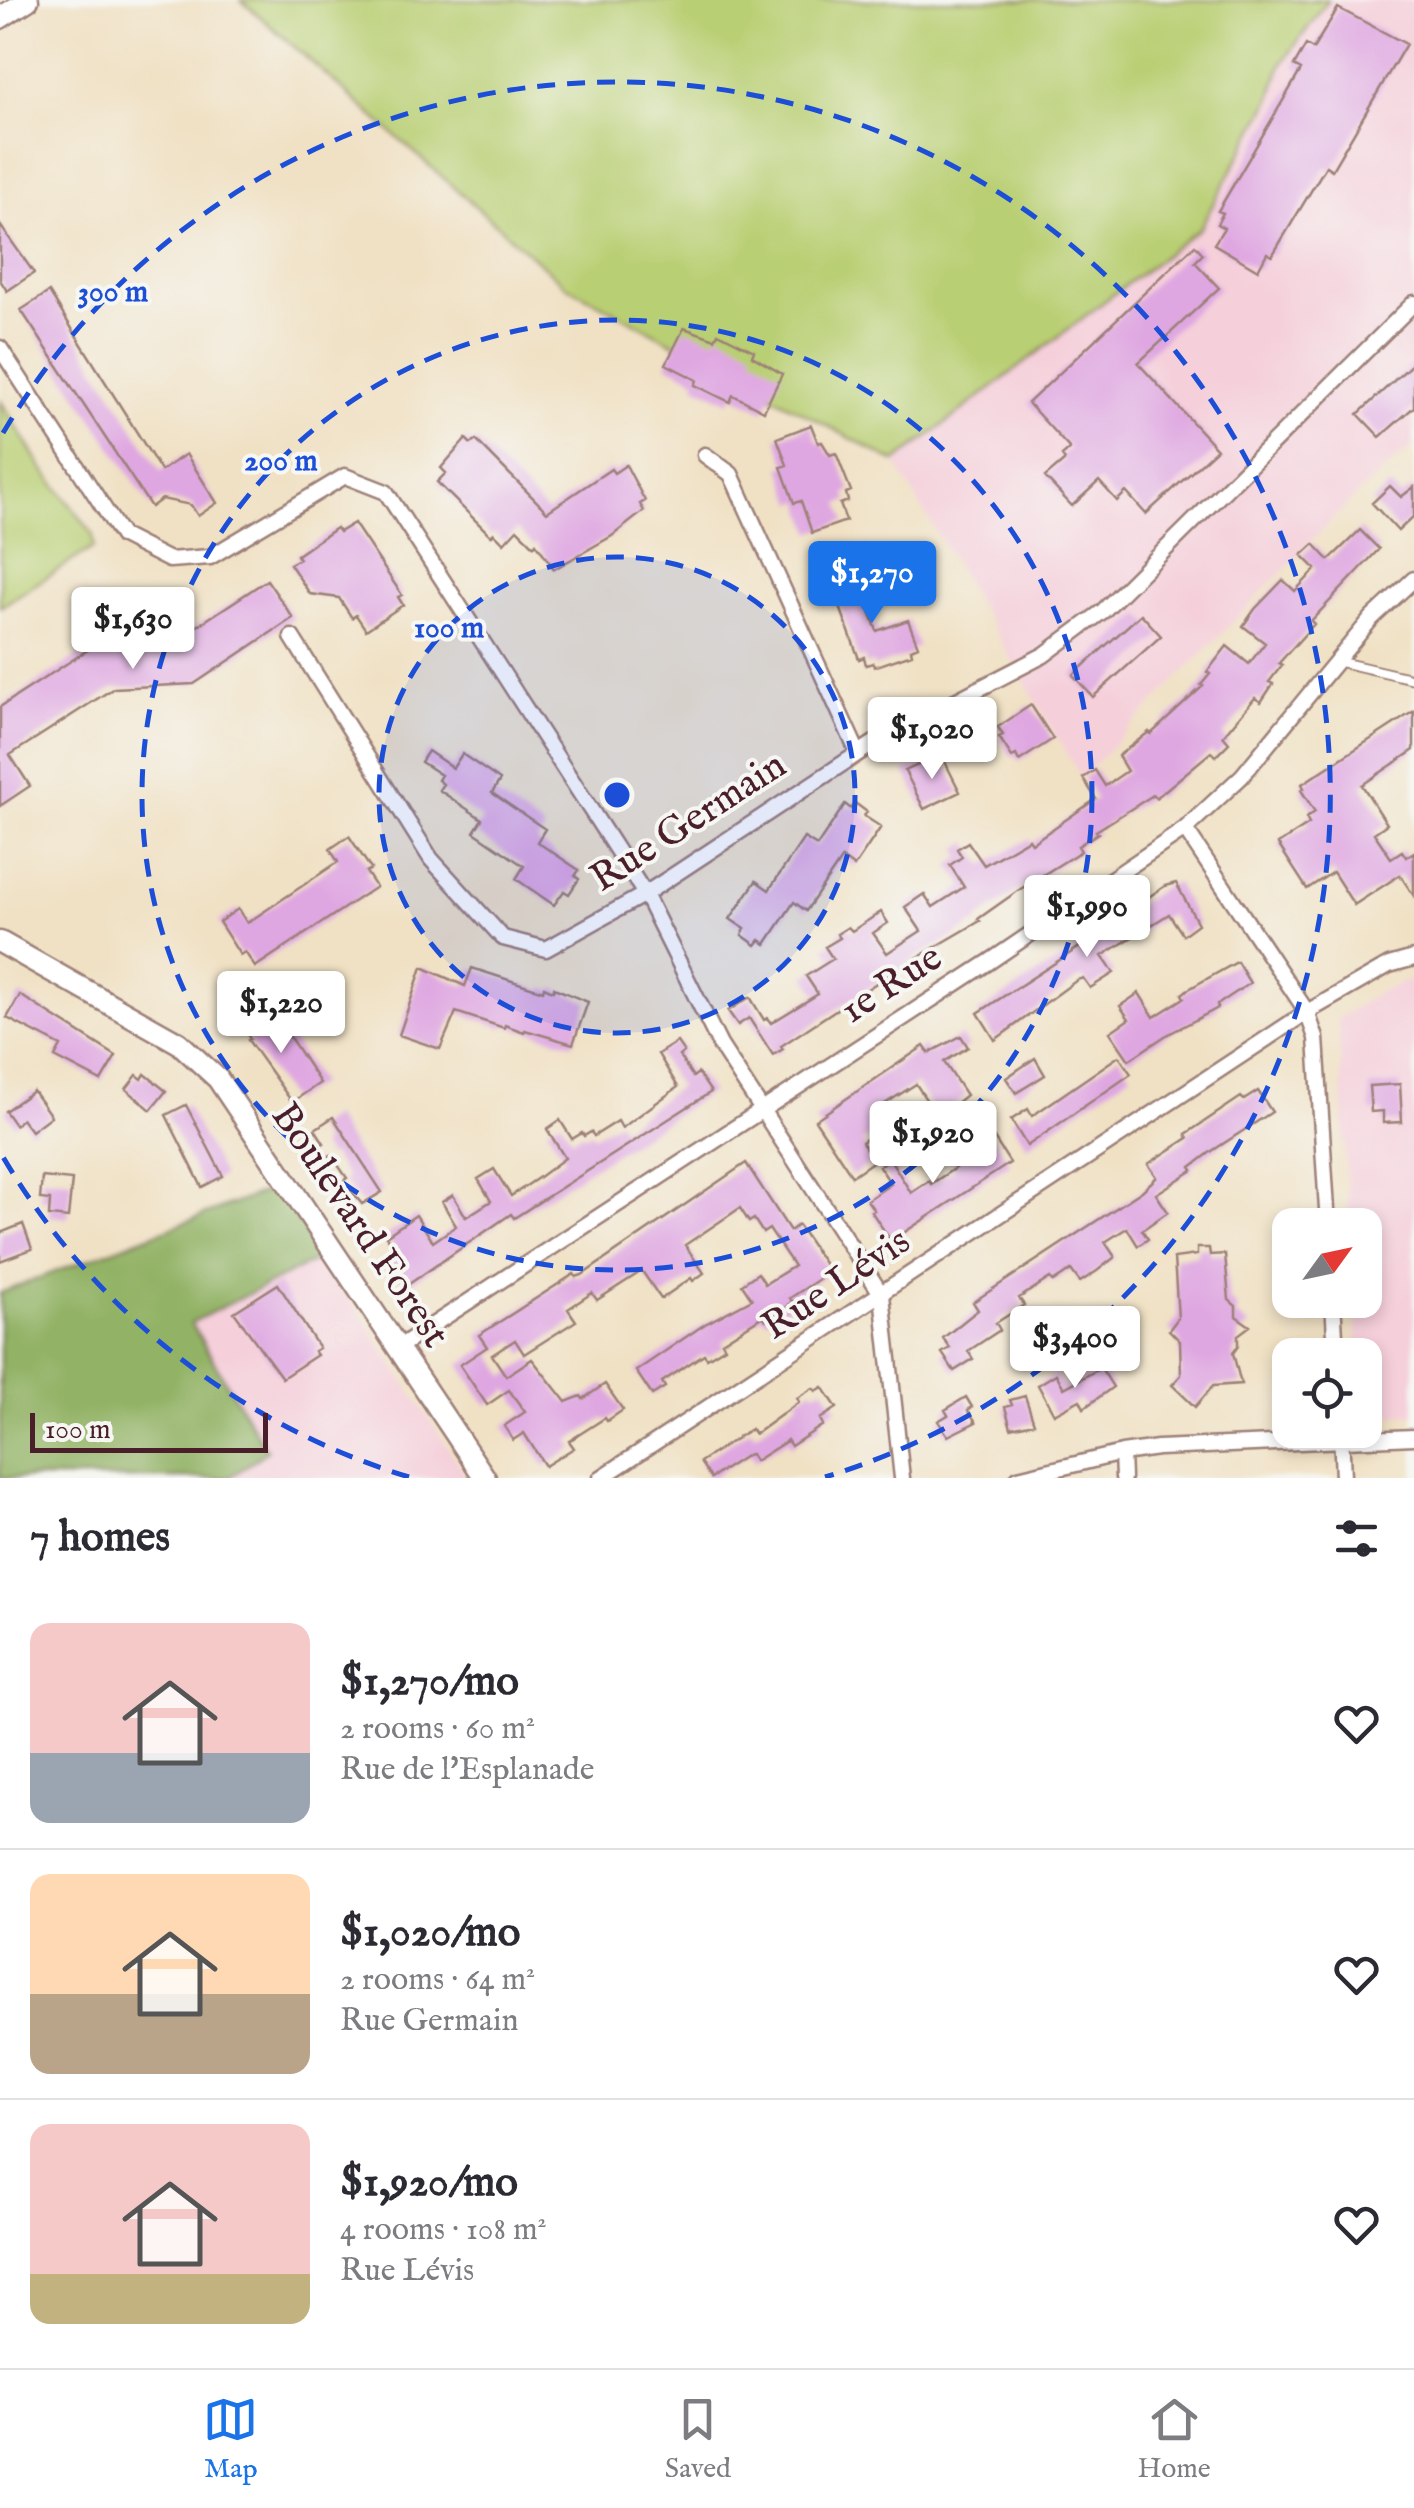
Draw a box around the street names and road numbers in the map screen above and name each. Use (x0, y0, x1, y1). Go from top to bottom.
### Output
street label: Rue Germain (582, 741, 796, 905)
street label: 1e Rue (831, 933, 953, 1037)
street label: Boulevard Forest (258, 1094, 460, 1358)
street label: Rue Lévis (753, 1217, 921, 1353)

